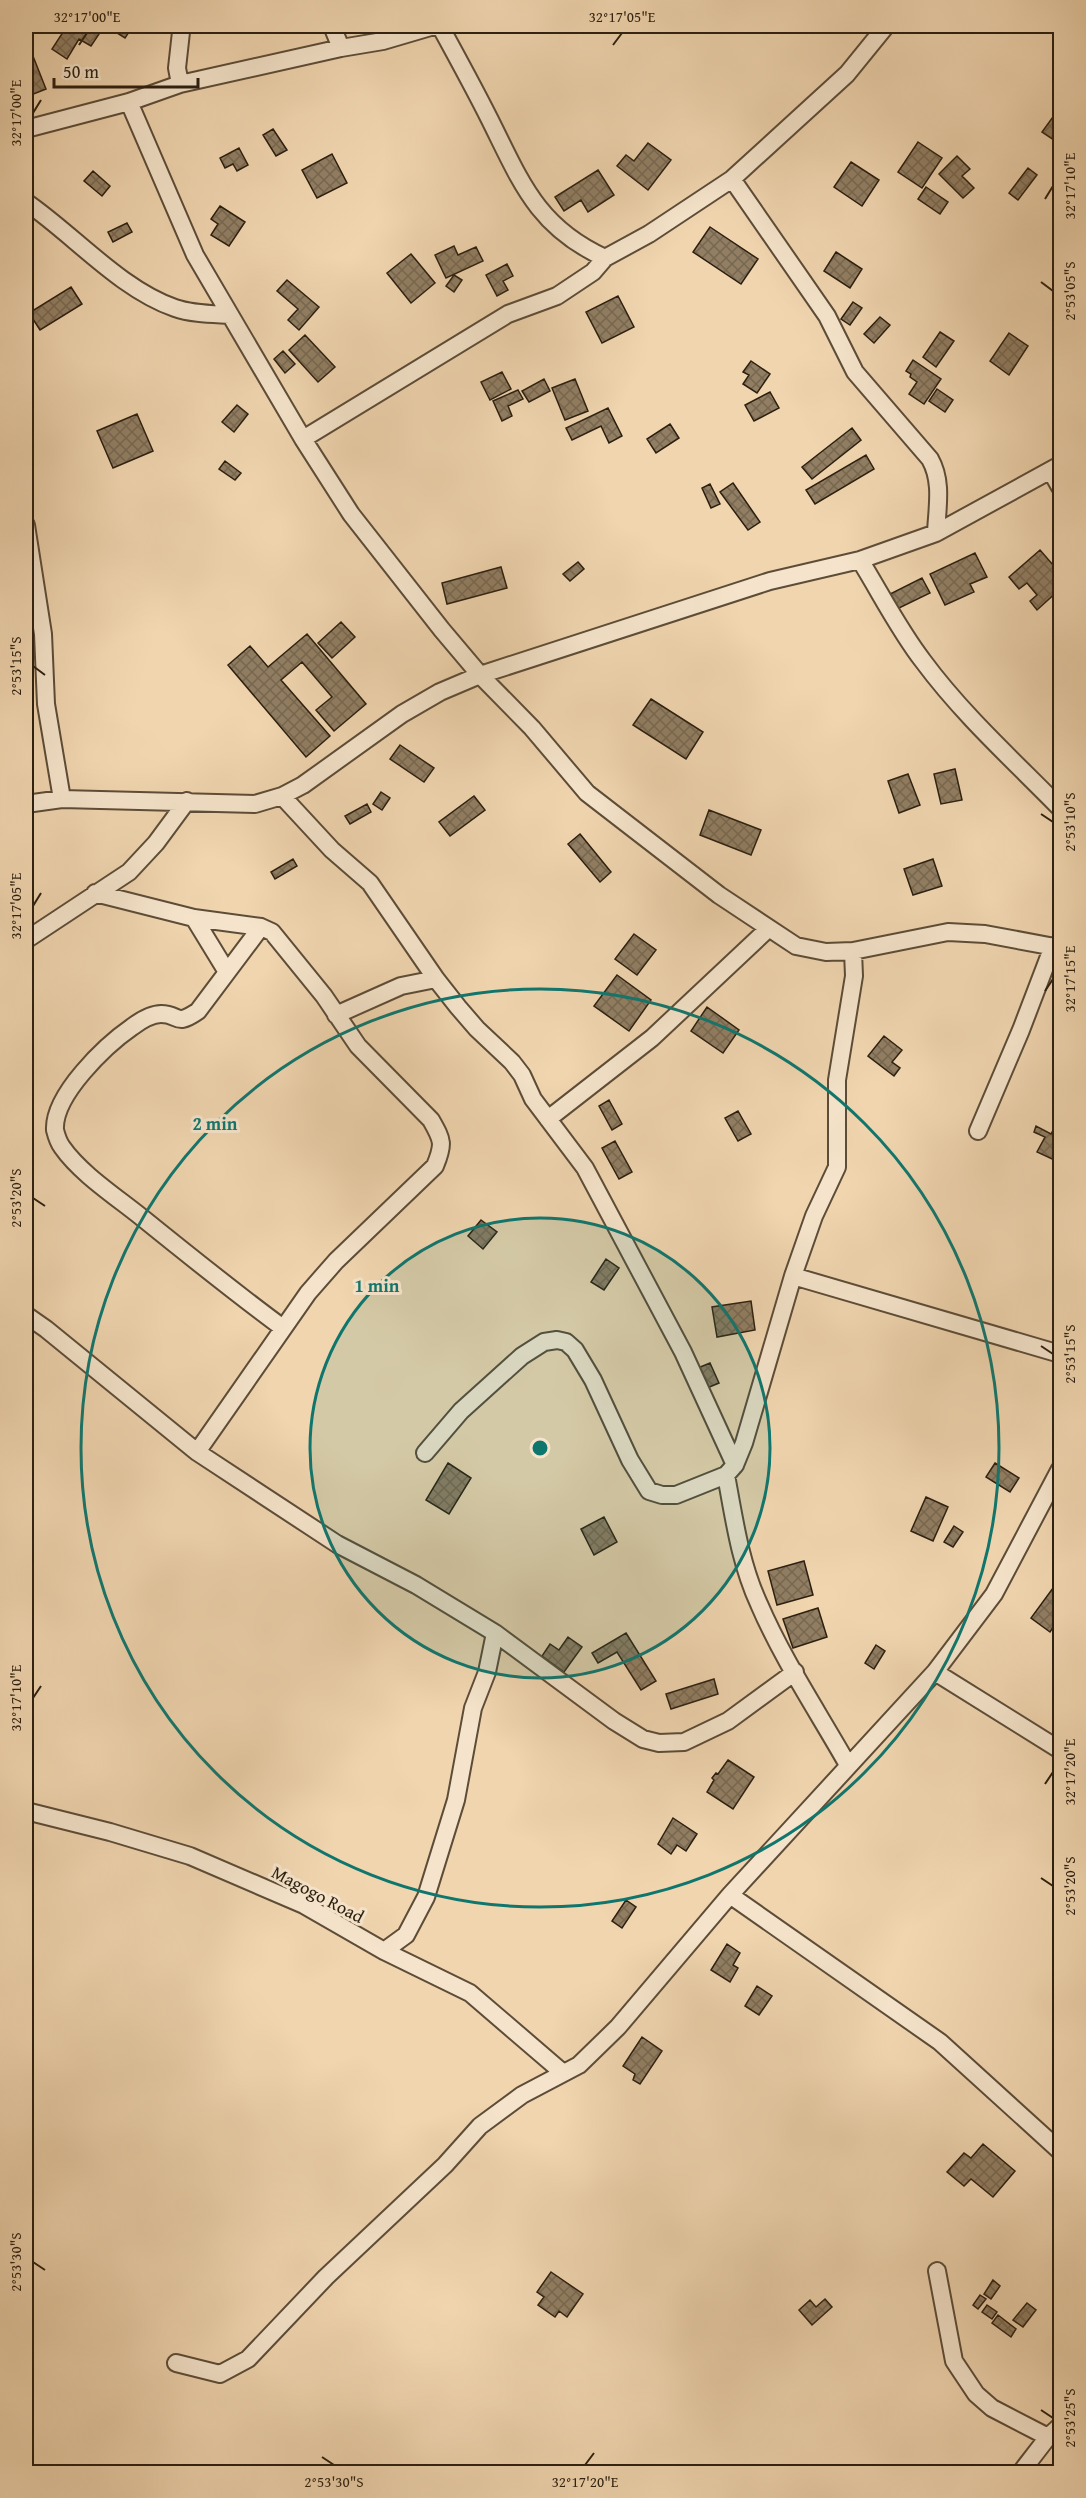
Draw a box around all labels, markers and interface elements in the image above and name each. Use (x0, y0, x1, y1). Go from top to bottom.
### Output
text: 32°17'00"E (54, 6, 121, 27)
text: 32°17'05"E (589, 6, 656, 27)
scale bar (54, 51, 198, 89)
text: 50 m (63, 58, 99, 85)
text: 32°17'00"E (5, 79, 26, 146)
text: 32°17'10"E (1059, 152, 1080, 219)
text: 2°53'05"S (1059, 261, 1080, 321)
text: 2°53'15"S (5, 636, 26, 696)
text: 2°53'10"S (1059, 792, 1080, 852)
text: 32°17'05"E (5, 872, 26, 939)
text: 32°17'15"E (1059, 945, 1080, 1012)
text: 2 min (193, 1110, 238, 1137)
text: 2°53'20"S (5, 1168, 26, 1228)
text: 1 min (355, 1272, 400, 1299)
text: 2°53'15"S (1059, 1324, 1080, 1384)
centre of rings (530, 1438, 550, 1458)
text: 32°17'10"E (5, 1664, 26, 1731)
text: 32°17'20"E (1059, 1738, 1080, 1805)
text: 2°53'20"S (1059, 1856, 1080, 1916)
street label: Magogo Road (267, 1858, 369, 1930)
text: 2°53'30"S (5, 2232, 26, 2292)
text: 2°53'25"S (1059, 2388, 1080, 2448)
text: 2°53'30"S (304, 2471, 364, 2492)
text: 32°17'20"E (552, 2471, 619, 2492)

